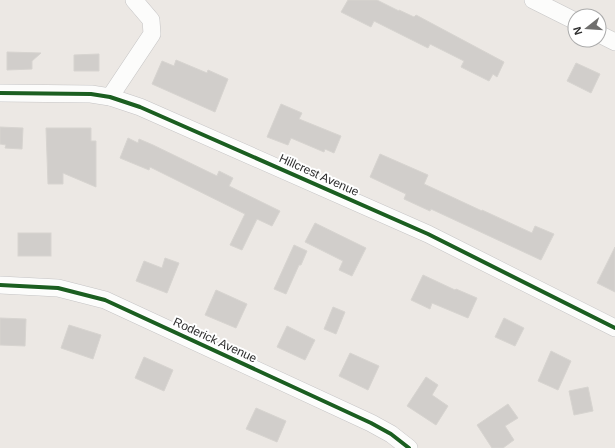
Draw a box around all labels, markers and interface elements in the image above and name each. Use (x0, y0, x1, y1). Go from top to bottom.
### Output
north arrow (567, 8, 607, 48)
text: N (571, 25, 584, 36)
street label: Hillcrest Avenue (277, 151, 361, 199)
street label: Roderick Avenue (171, 315, 259, 366)

